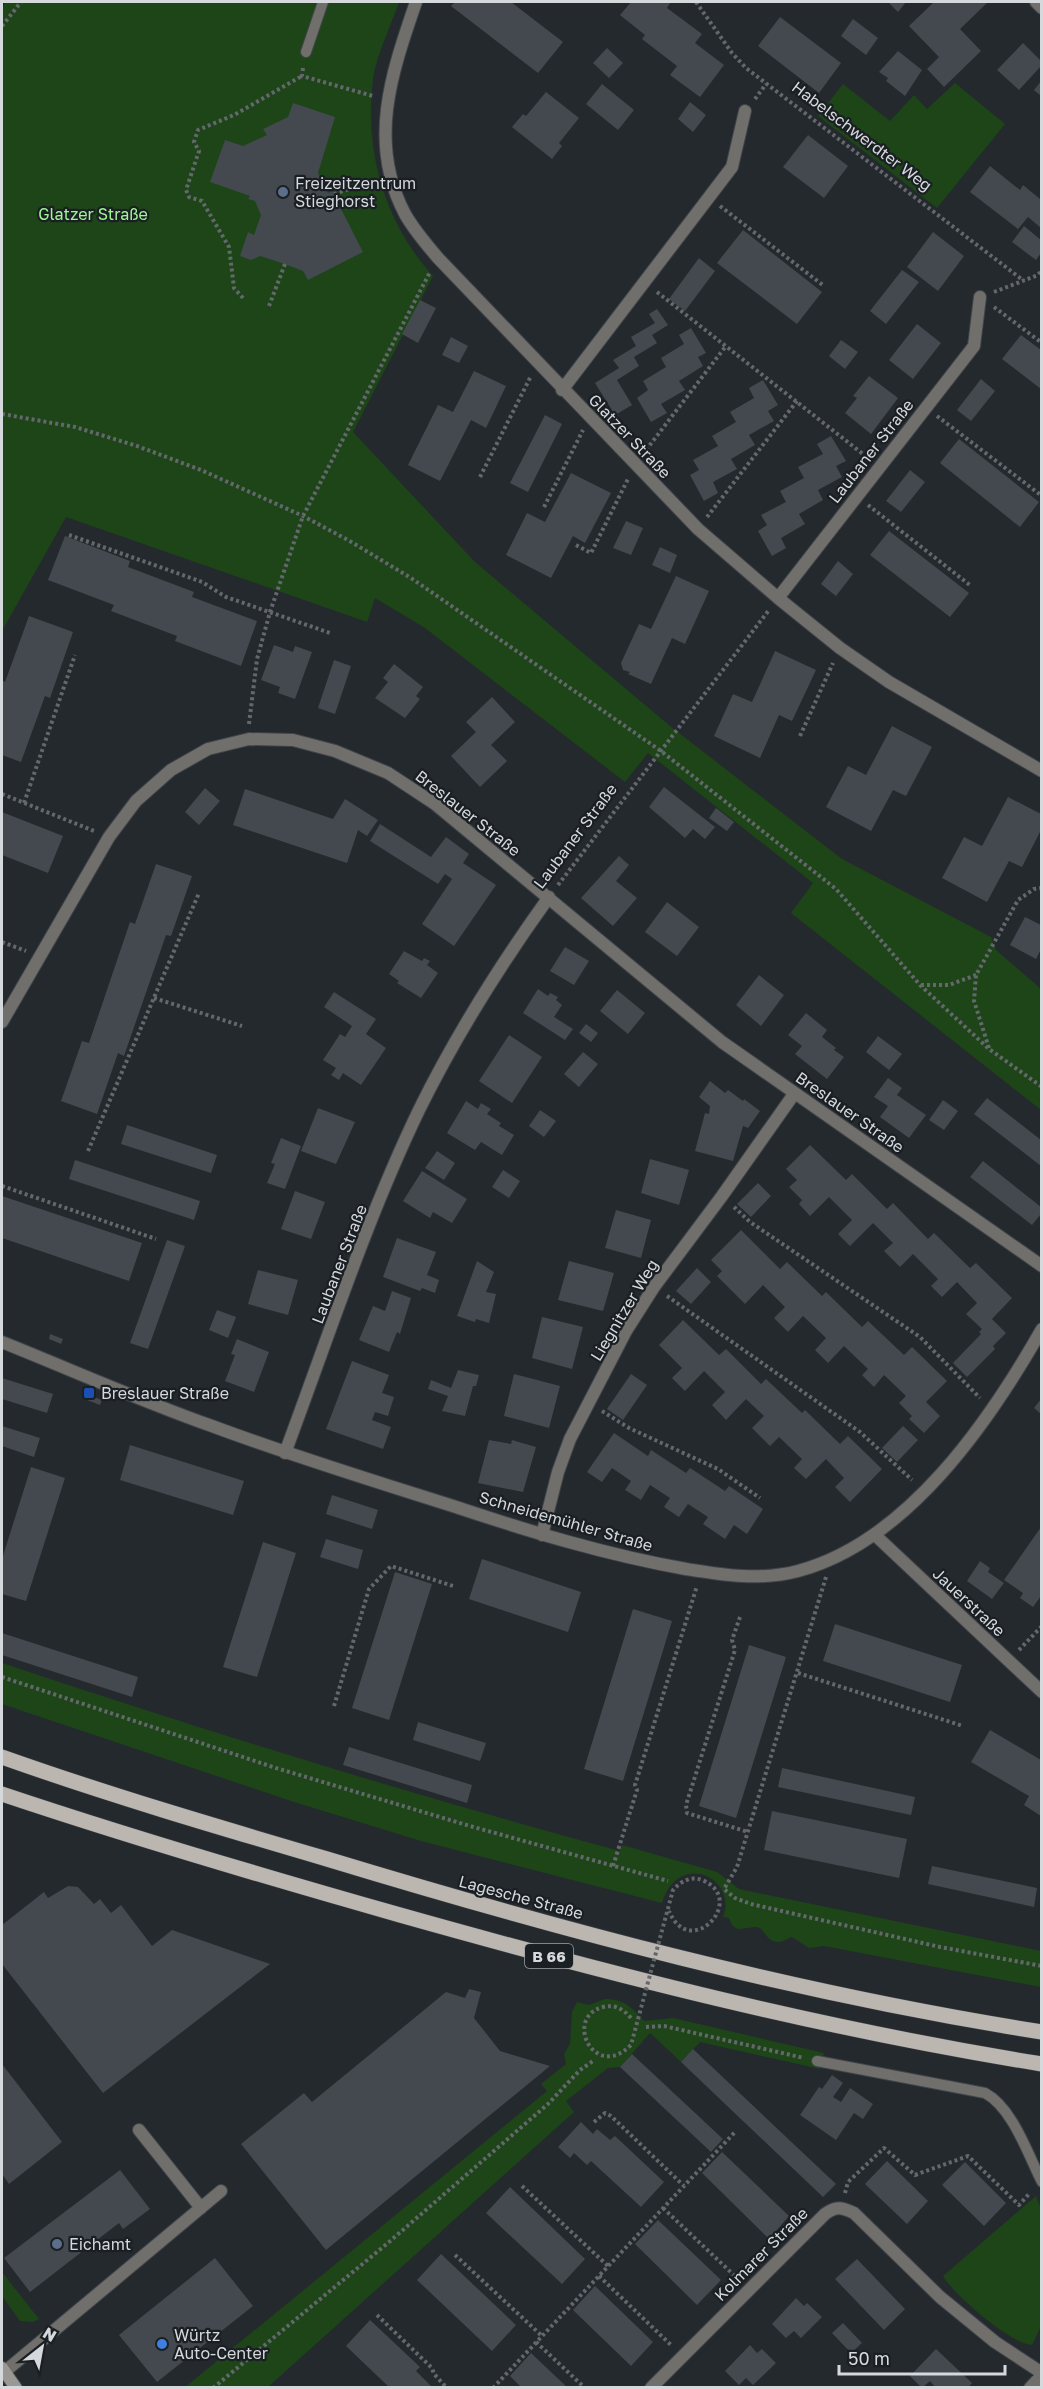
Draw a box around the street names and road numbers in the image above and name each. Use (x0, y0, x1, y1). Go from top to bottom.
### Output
street label: Habelschwerdter Weg (788, 77, 936, 195)
street label: Glatzer Straße (585, 390, 675, 482)
street label: Laubaner Straße (824, 395, 918, 507)
street label: Breslauer Straße (411, 766, 525, 860)
street label: Laubaner Straße (529, 780, 621, 892)
street label: Breslauer Straße (792, 1067, 908, 1157)
street label: Laubaner Straße (307, 1201, 371, 1327)
street label: Liegnitzer Weg (586, 1256, 662, 1364)
street label: Schneidemühler Straße (477, 1487, 655, 1555)
street label: Jauerstraße (929, 1563, 1009, 1641)
street label: Lagesche Straße (457, 1871, 585, 1923)
road number: B 66 (525, 1944, 573, 1968)
street label: Kolmarer Straße (710, 2203, 812, 2305)

